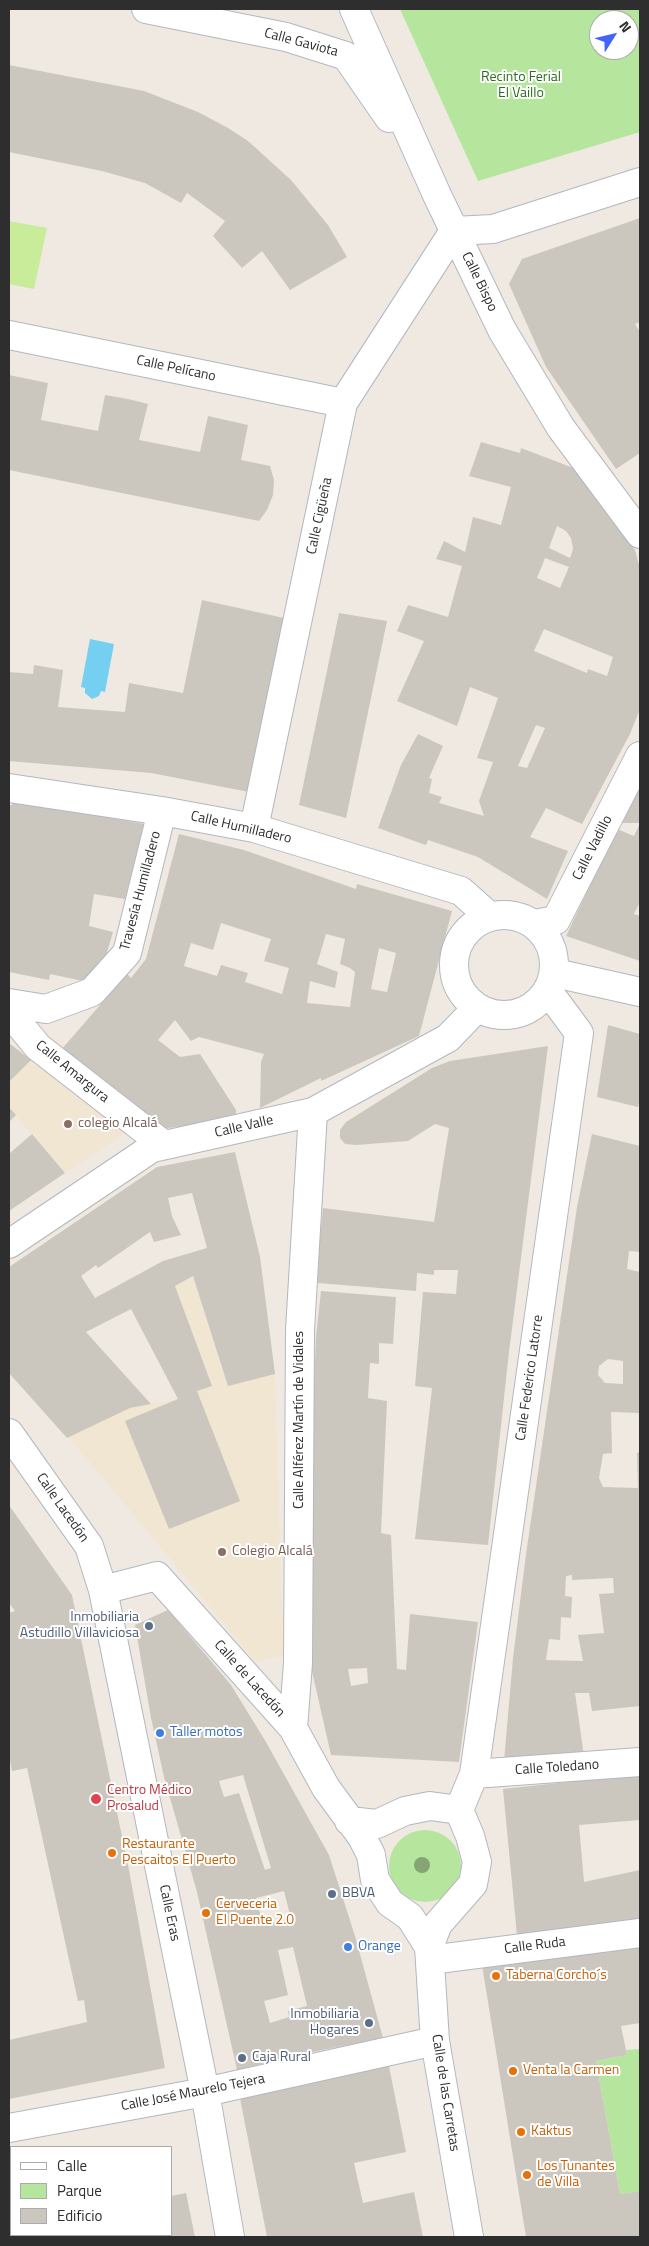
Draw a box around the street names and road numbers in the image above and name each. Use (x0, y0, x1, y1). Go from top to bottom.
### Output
street label: Calle Gaviota (262, 25, 340, 61)
street label: Calle Bispo (457, 249, 501, 315)
street label: Calle Pelícano (135, 352, 217, 386)
street label: Calle Cigüeña (304, 476, 336, 556)
street label: Calle Humilladero (189, 808, 293, 848)
street label: Calle Vadillo (570, 813, 616, 883)
street label: Travesía Humilladero (117, 829, 165, 953)
street label: Calle Amargura (32, 1037, 112, 1107)
street label: Calle Valle (213, 1112, 275, 1142)
street label: Calle Federico Latorre (513, 1314, 547, 1442)
street label: Calle Alférez Martín de Vidales (292, 1331, 308, 1509)
street label: Calle Lacedón (32, 1470, 92, 1546)
street label: Calle de Lacedón (210, 1637, 288, 1721)
street label: Calle Toledano (514, 1757, 600, 1779)
street label: Calle Eras (155, 1883, 183, 1943)
street label: Calle Ruda (503, 1934, 567, 1958)
street label: Calle de las Carretas (427, 2033, 463, 2153)
street label: Calle José Maurelo Tejera (120, 2071, 266, 2115)

